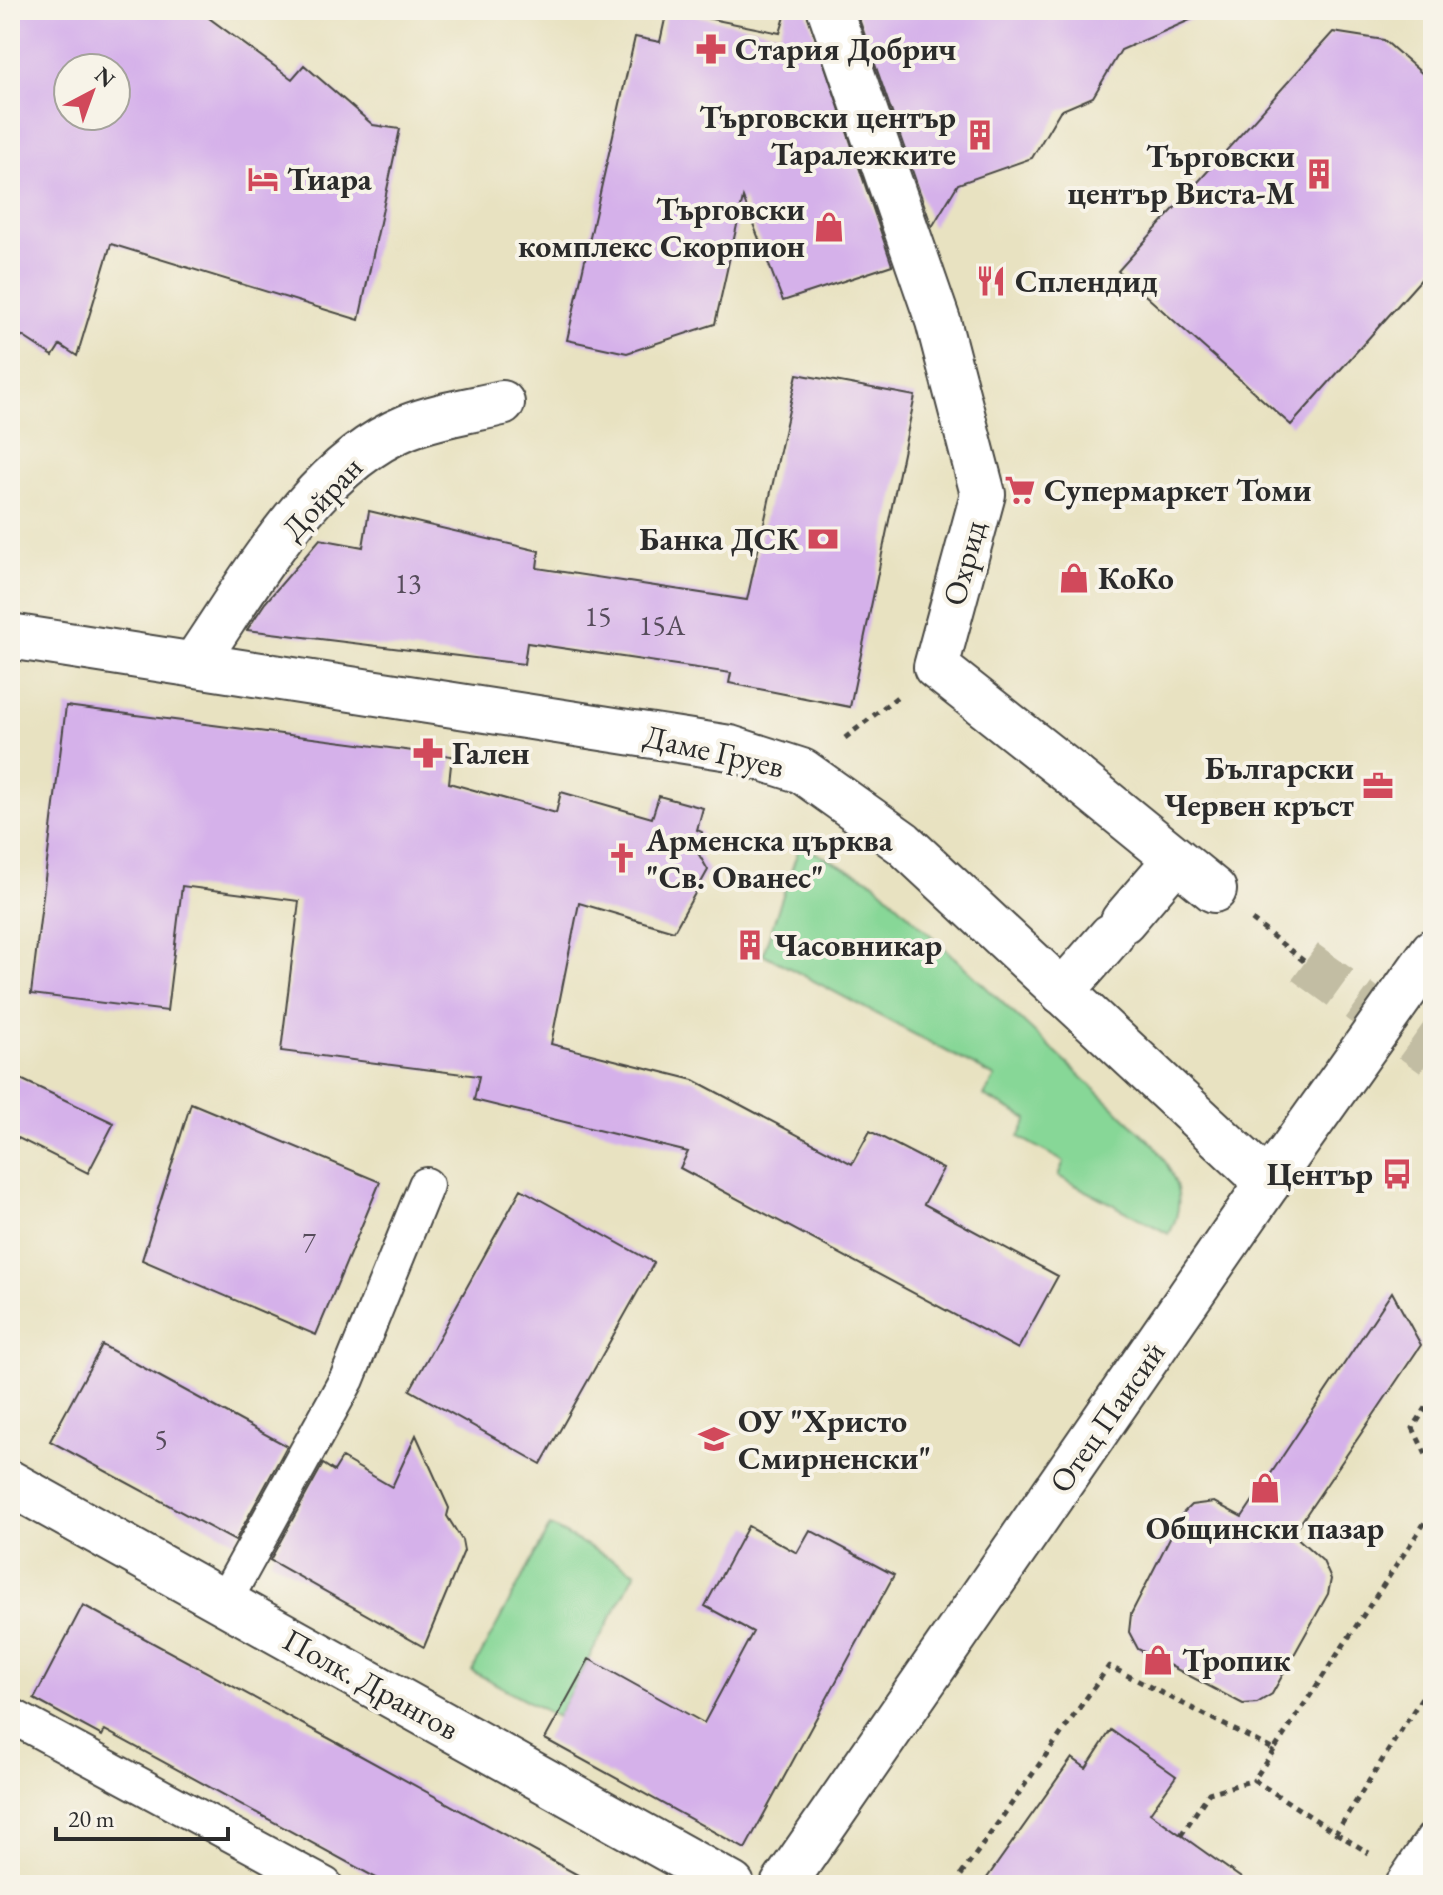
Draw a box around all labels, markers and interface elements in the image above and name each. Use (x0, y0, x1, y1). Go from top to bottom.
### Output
place label: Стария Добрич (735, 28, 956, 70)
pharmacy icon: Стария Добрич (694, 32, 728, 66)
north arrow (52, 52, 132, 132)
text: N (89, 60, 121, 94)
place label: Търговски център Таралежките (699, 96, 956, 175)
building icon: Търговски център Таралежките (963, 118, 997, 152)
place label: Търговски център Виста-М (1068, 135, 1295, 214)
building icon: Търговски център Виста-М (1302, 157, 1336, 191)
place label: Тиара (287, 158, 373, 200)
hotel icon: Тиара (246, 162, 280, 196)
place label: Търговски комплекс Скорпион (518, 188, 805, 267)
shop icon: Търговски комплекс Скорпион (812, 210, 846, 244)
place label: Сплендид (1015, 260, 1158, 302)
restaurant icon: Сплендид (974, 264, 1008, 298)
street label: Дойран (272, 447, 372, 549)
place label: Супермаркет Томи (1044, 469, 1312, 511)
supermarket icon: Супермаркет Томи (1003, 473, 1037, 507)
street label: Охрид (933, 515, 996, 610)
place label: Банка ДСК (639, 518, 799, 560)
bank icon: Банка ДСК (806, 522, 840, 556)
place label: КоКо (1098, 557, 1174, 599)
shop icon: КоКо (1057, 561, 1091, 595)
house number: 13 (395, 565, 421, 601)
house number: 15 (585, 598, 611, 634)
house number: 15A (639, 607, 686, 643)
street label: Даме Груев (640, 714, 788, 788)
place label: Гален (452, 732, 530, 774)
pharmacy icon: Гален (411, 736, 445, 770)
place label: Български Червен кръст (1164, 747, 1355, 826)
office icon: Български Червен кръст (1361, 769, 1395, 803)
place label: Арменска църква "Св. Ованес" (645, 819, 894, 898)
church icon: Арменска църква "Св. Ованес" (605, 841, 639, 875)
place label: Часовникар (774, 924, 942, 966)
building icon: Часовникар (733, 928, 767, 962)
place label: Център (1267, 1153, 1373, 1195)
bus stop icon: Център (1380, 1157, 1414, 1191)
house number: 7 (302, 1224, 316, 1260)
street label: Отец Паисий (1040, 1333, 1175, 1501)
place label: ОУ "Христо Смирненски" (738, 1400, 931, 1479)
house number: 5 (154, 1421, 168, 1457)
school or university icon: ОУ "Христо Смирненски" (697, 1422, 731, 1456)
shop icon: Общински пазар (1248, 1471, 1282, 1505)
place label: Общински пазар (1146, 1507, 1384, 1549)
street label: Полк. Дрангов (276, 1618, 466, 1750)
place label: Тропик (1182, 1639, 1291, 1681)
shop icon: Тропик (1141, 1643, 1175, 1677)
scale bar (56, 1791, 228, 1841)
text: 20 m (68, 1803, 115, 1834)

